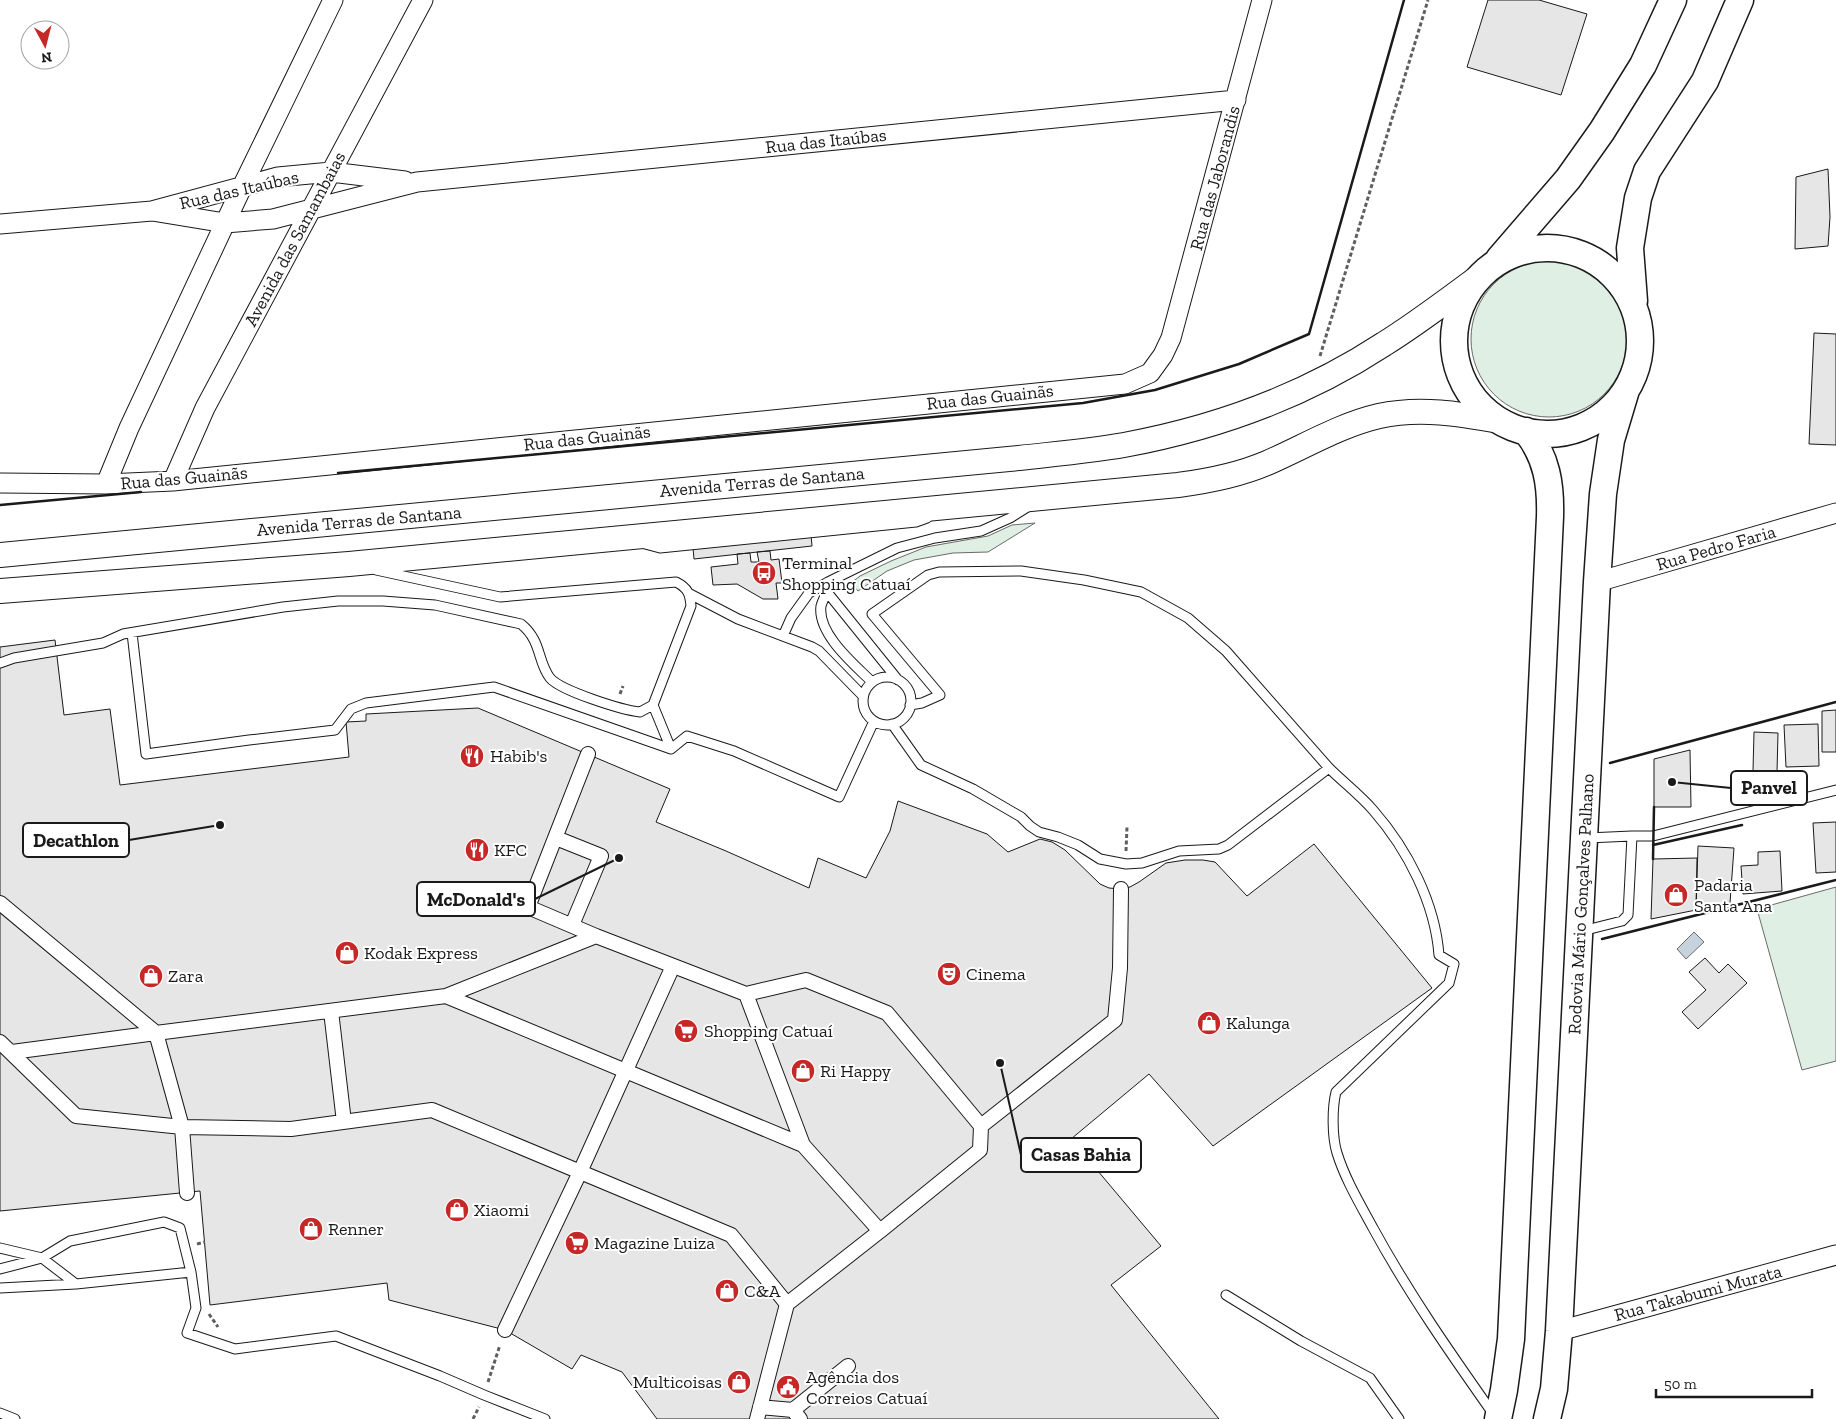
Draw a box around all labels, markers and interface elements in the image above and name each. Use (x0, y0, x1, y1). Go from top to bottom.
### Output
north arrow (20, 20, 70, 70)
text: N (40, 48, 53, 67)
street label: Rua das Jaborandis (1185, 103, 1245, 253)
street label: Rua das Itaúbas (764, 124, 888, 158)
street label: Avenida das Samambaias (240, 148, 350, 330)
street label: Rua das Itaúbas (177, 166, 301, 214)
street label: Rua das Guainãs (925, 379, 1055, 415)
street label: Rua das Guainãs (522, 420, 652, 456)
street label: Rua das Guainãs (119, 461, 249, 495)
street label: Avenida Terras de Santana (659, 462, 866, 502)
street label: Avenida Terras de Santana (256, 501, 463, 541)
street label: Rua Pedro Faria (1654, 520, 1778, 576)
place label: Terminal Shopping Catuaí (782, 552, 911, 595)
bus stop icon: Terminal Shopping Catuaí (751, 560, 777, 586)
restaurant icon: Habib's (459, 743, 485, 769)
place label: Habib's (490, 745, 548, 767)
callout: Panvel (1731, 771, 1807, 805)
street label: Rodovia Mário Gonçalves Palhano (1563, 773, 1599, 1035)
text: Panvel (1741, 776, 1798, 799)
callout: Decathlon (23, 823, 129, 857)
text: Decathlon (33, 829, 120, 852)
restaurant icon: KFC (464, 837, 490, 863)
place label: KFC (494, 839, 527, 861)
place label: Padaria Santa Ana (1694, 874, 1772, 917)
callout: McDonald's (417, 882, 535, 916)
shop icon: Padaria Santa Ana (1663, 882, 1689, 908)
text: McDonald's (427, 888, 526, 911)
shop icon: Kodak Express (334, 940, 360, 966)
place label: Kodak Express (364, 942, 478, 964)
theatre icon: Cinema (936, 961, 962, 987)
shop icon: Zara (138, 963, 164, 989)
place label: Cinema (966, 963, 1026, 985)
place label: Zara (168, 965, 204, 987)
shop icon: Kalunga (1196, 1010, 1222, 1036)
place label: Kalunga (1226, 1012, 1290, 1034)
supermarket icon: Shopping Catuaí (673, 1018, 699, 1044)
place label: Shopping Catuaí (704, 1020, 833, 1042)
shop icon: Ri Happy (790, 1058, 816, 1084)
place label: Ri Happy (820, 1060, 892, 1082)
callout: Casas Bahia (1021, 1138, 1141, 1172)
text: Casas Bahia (1031, 1143, 1131, 1166)
shop icon: Xiaomi (444, 1197, 470, 1223)
place label: Xiaomi (474, 1199, 529, 1221)
shop icon: Renner (298, 1216, 324, 1242)
place label: Renner (328, 1218, 384, 1240)
supermarket icon: Magazine Luiza (564, 1230, 590, 1256)
place label: Magazine Luiza (594, 1232, 715, 1254)
street label: Rua Takabumi Murata (1612, 1260, 1785, 1326)
shop icon: C&A (714, 1278, 740, 1304)
place label: C&A (744, 1280, 781, 1302)
place label: Agência dos Correios Catuaí (806, 1366, 928, 1409)
scale bar (1656, 1366, 1812, 1398)
shop icon: Multicoisas (726, 1369, 752, 1395)
place label: Multicoisas (633, 1371, 722, 1393)
public building icon: Agência dos Correios Catuaí (775, 1374, 801, 1400)
text: 50 m (1664, 1375, 1697, 1393)

